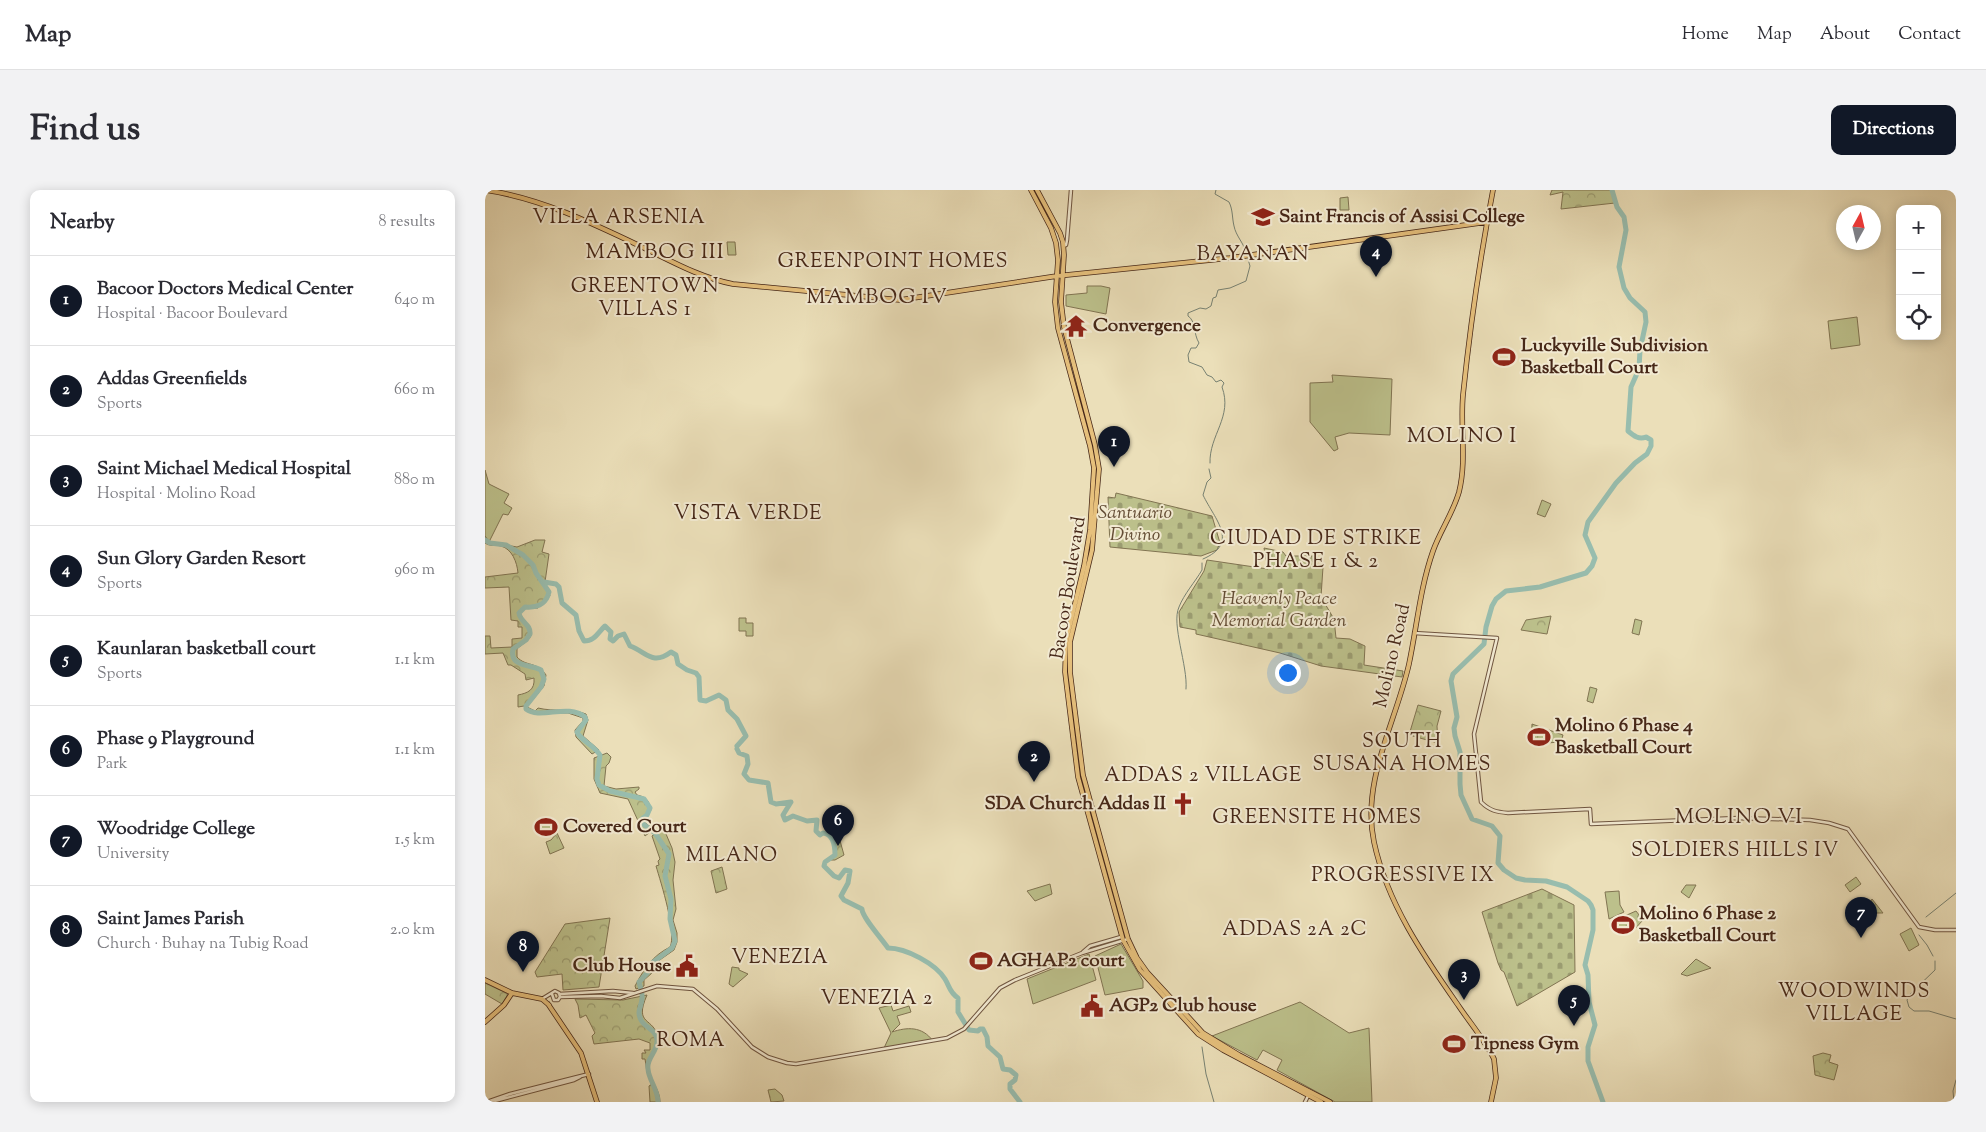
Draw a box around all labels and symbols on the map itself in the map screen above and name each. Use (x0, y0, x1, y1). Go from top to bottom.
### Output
district label: VILLA ARSENIA (532, 204, 706, 233)
school or university icon: Saint Francis of Assisi College (1250, 204, 1276, 230)
place label: Saint Francis of Assisi College (1279, 204, 1525, 231)
north arrow (1836, 205, 1881, 250)
pin: 4 (1360, 236, 1392, 277)
district label: MAMBOG III (585, 238, 725, 268)
district label: BAYANAN (1197, 240, 1309, 270)
district label: GREENPOINT HOMES (778, 248, 1008, 277)
district label: GREENTOWN VILLAS 1 (571, 273, 719, 325)
district label: MAMBOG IV (806, 283, 948, 313)
temple icon: Convergence (1063, 313, 1089, 339)
place label: Convergence (1093, 313, 1201, 340)
place label: Luckyville Subdivision Basketball Court (1521, 333, 1709, 382)
sports icon: Luckyville Subdivision Basketball Court (1491, 344, 1517, 370)
district label: MOLINO I (1407, 422, 1517, 452)
pin: 1 (1098, 426, 1130, 467)
district label: VISTA VERDE (674, 500, 822, 529)
park label: Santuario Divino (1098, 500, 1172, 549)
street label: Bacoor Boulevard (1044, 514, 1094, 661)
district label: CIUDAD DE STRIKE PHASE 1 & 2 (1210, 525, 1422, 577)
park label: Heavenly Peace Memorial Garden (1212, 586, 1346, 635)
street label: Molino Road (1368, 601, 1418, 711)
your location (1275, 660, 1301, 686)
place label: Molino 6 Phase 4 Basketball Court (1555, 713, 1693, 762)
sports icon: Molino 6 Phase 4 Basketball Court (1526, 724, 1552, 750)
district label: SOUTH SUSANA HOMES (1313, 728, 1491, 780)
pin: 2 (1018, 741, 1050, 782)
district label: ADDAS 2 VILLAGE (1104, 762, 1302, 791)
place label: SDA Church Addas II (985, 791, 1167, 818)
church icon: SDA Church Addas II (1170, 791, 1196, 817)
district label: MOLINO VI (1675, 803, 1803, 833)
district label: GREENSITE HOMES (1212, 804, 1422, 833)
pin: 6 (822, 805, 854, 846)
sports icon: Covered Court (533, 814, 559, 840)
place label: Covered Court (563, 814, 687, 841)
district label: SOLDIERS HILLS IV (1631, 837, 1839, 866)
district label: MILANO (686, 842, 778, 871)
district label: PROGRESSIVE IX (1311, 862, 1495, 891)
pin: 7 (1845, 897, 1877, 938)
place label: Molino 6 Phase 2 Basketball Court (1639, 901, 1776, 950)
sports icon: Molino 6 Phase 2 Basketball Court (1610, 912, 1636, 938)
district label: ADDAS 2A 2C (1222, 916, 1368, 945)
pin: 8 (507, 931, 539, 972)
district label: VENEZIA (731, 944, 829, 973)
sports icon: AGHAP2 court (968, 948, 994, 974)
place label: AGHAP2 court (997, 948, 1125, 975)
place label: Club House (573, 953, 671, 980)
public building icon: Club House (674, 953, 700, 979)
pin: 3 (1448, 959, 1480, 1000)
district label: WOODWINDS VILLAGE (1778, 978, 1930, 1030)
district label: VENEZIA 2 (821, 985, 933, 1014)
pin: 5 (1558, 985, 1590, 1026)
public building icon: AGP2 Club house (1079, 993, 1105, 1019)
place label: AGP2 Club house (1109, 993, 1257, 1020)
district label: ROMA (656, 1027, 726, 1056)
sports icon: Tipness Gym (1441, 1031, 1467, 1057)
place label: Tipness Gym (1471, 1031, 1579, 1058)

